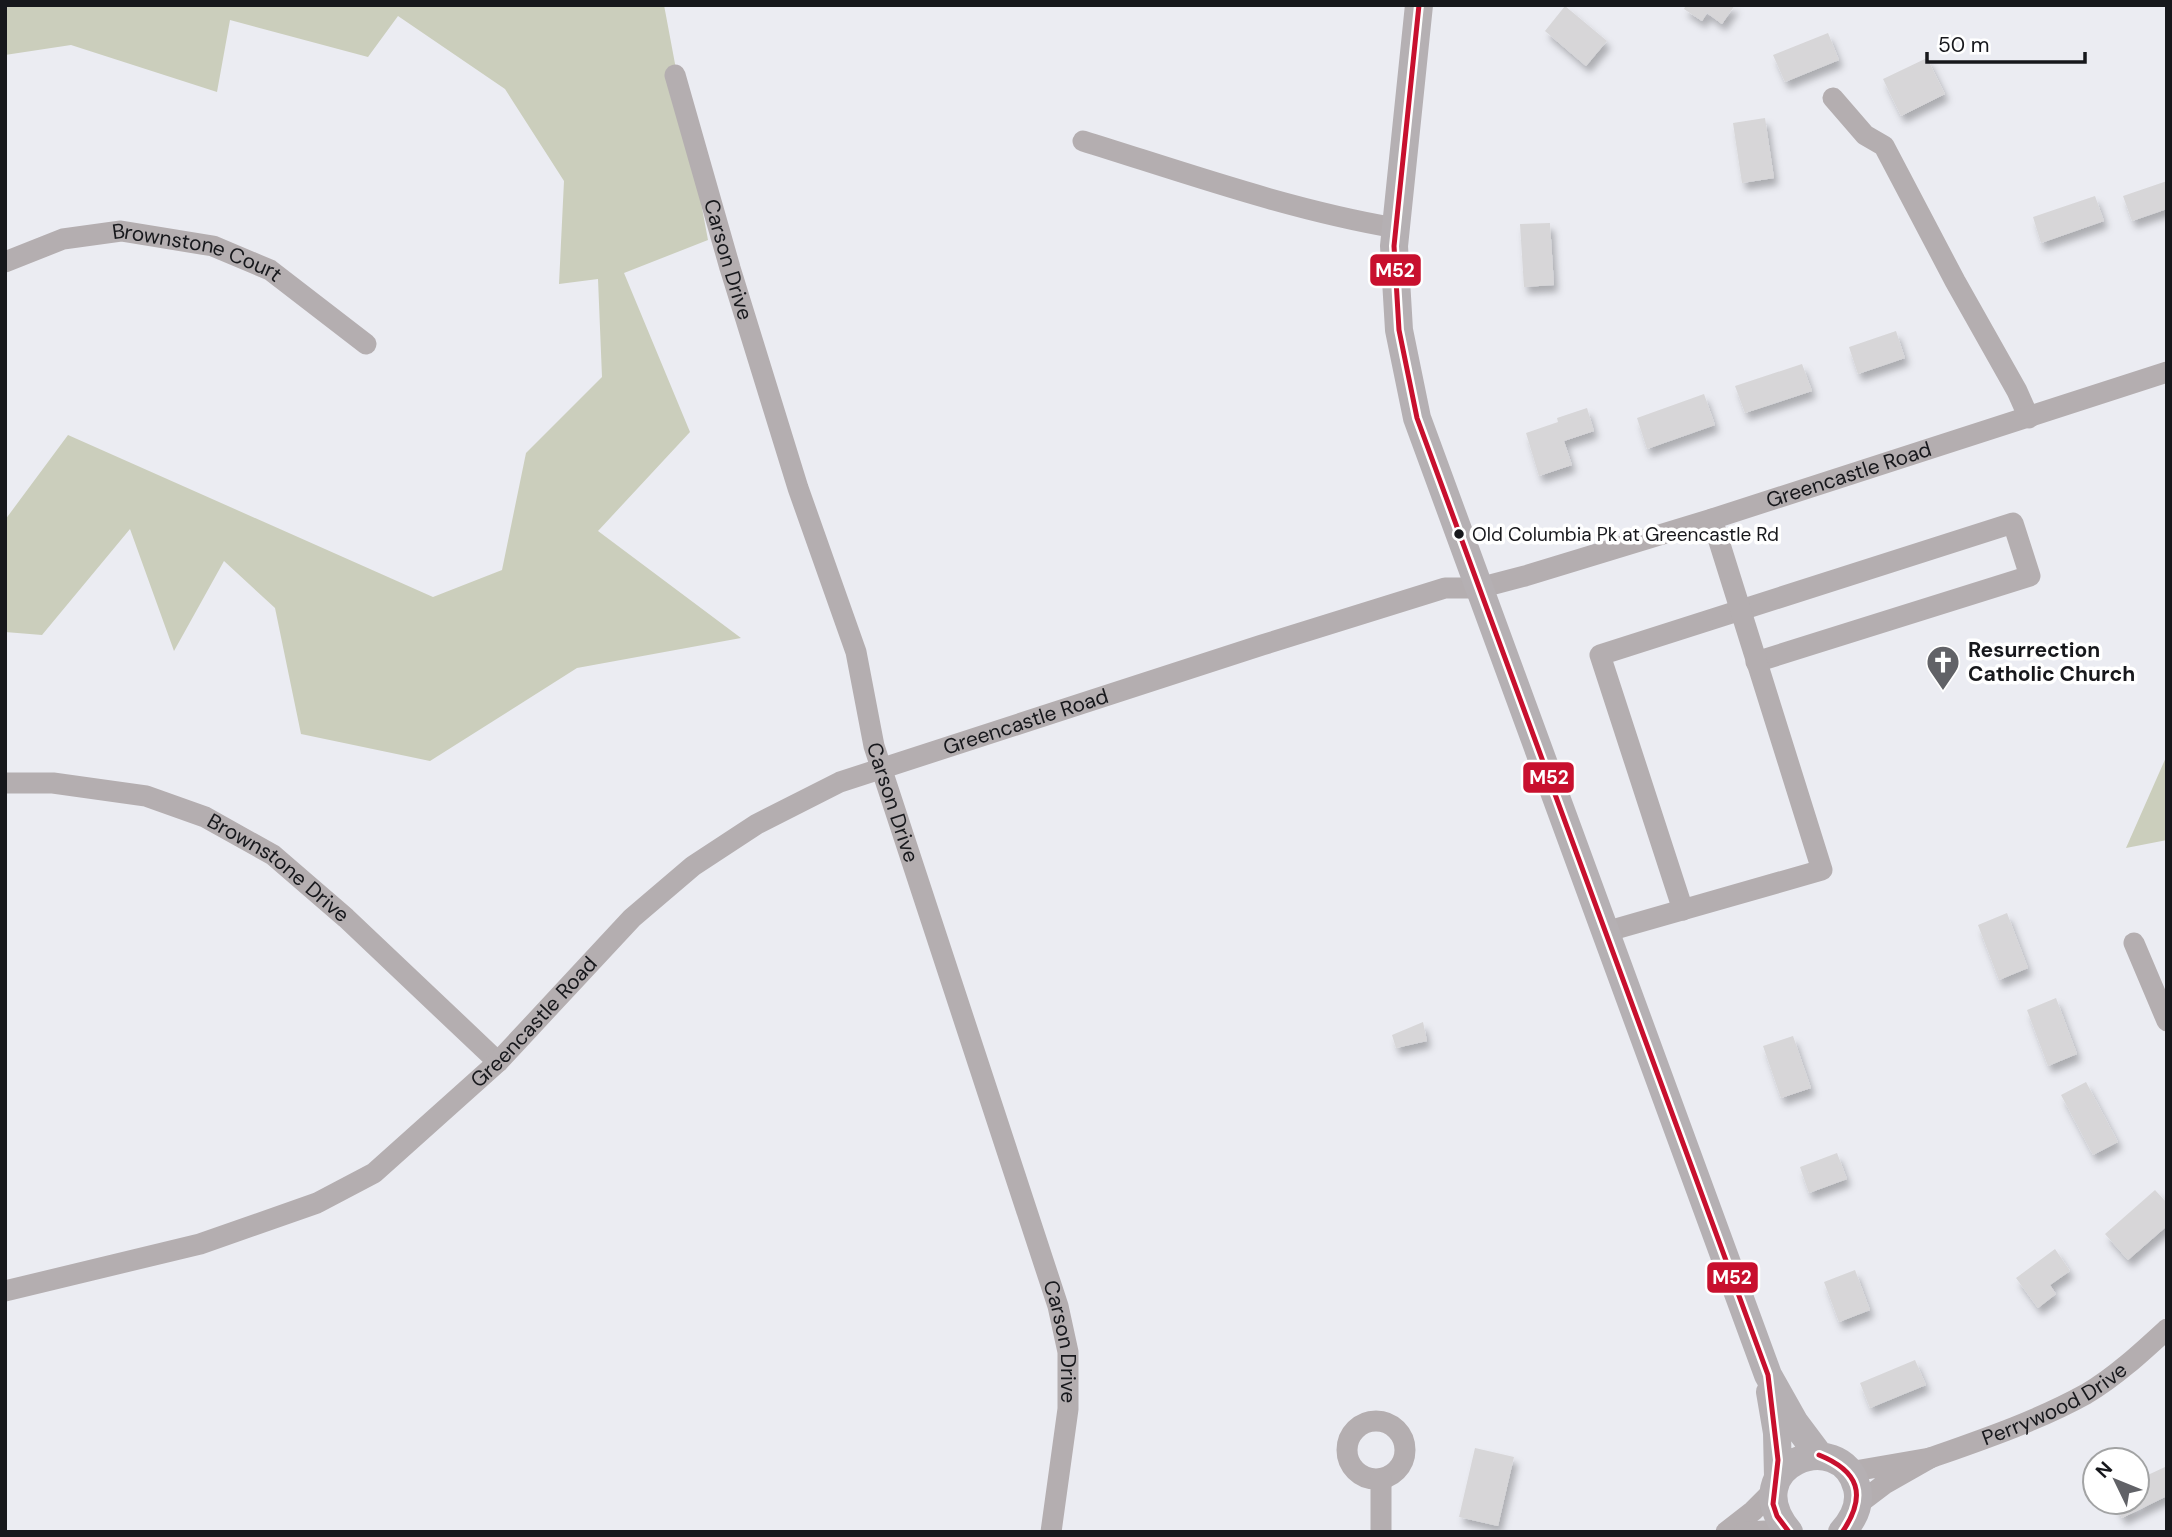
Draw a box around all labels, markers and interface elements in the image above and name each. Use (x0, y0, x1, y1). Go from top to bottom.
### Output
scale bar (1927, 21, 2084, 65)
text: 50 m (1938, 31, 1989, 59)
street label: Carson Drive (697, 196, 759, 323)
street label: Brownstone Court (110, 217, 288, 288)
line badge: M52 (1369, 253, 1422, 287)
text: M52 (1375, 258, 1415, 283)
street label: Greencastle Road (1763, 435, 1935, 515)
place label: Old Columbia Pk at Greencastle Rd (1472, 522, 1779, 547)
marker: Old Columbia Pk at Greencastle Rd (1452, 527, 1466, 541)
place label: Resurrection Catholic Church (1968, 636, 2135, 688)
church icon: Resurrection Catholic Church (1924, 643, 1962, 692)
street label: Greencastle Road (939, 682, 1112, 762)
street label: Carson Drive (860, 739, 925, 866)
line badge: M52 (1522, 761, 1575, 794)
text: M52 (1529, 765, 1569, 790)
street label: Brownstone Drive (202, 807, 355, 929)
street label: Greencastle Road (464, 950, 603, 1094)
line badge: M52 (1706, 1261, 1759, 1294)
text: M52 (1712, 1265, 1752, 1290)
street label: Carson Drive (1036, 1277, 1082, 1403)
street label: Perrywood Drive (1978, 1356, 2133, 1452)
north arrow (2081, 1446, 2151, 1516)
text: N (2090, 1456, 2118, 1483)

